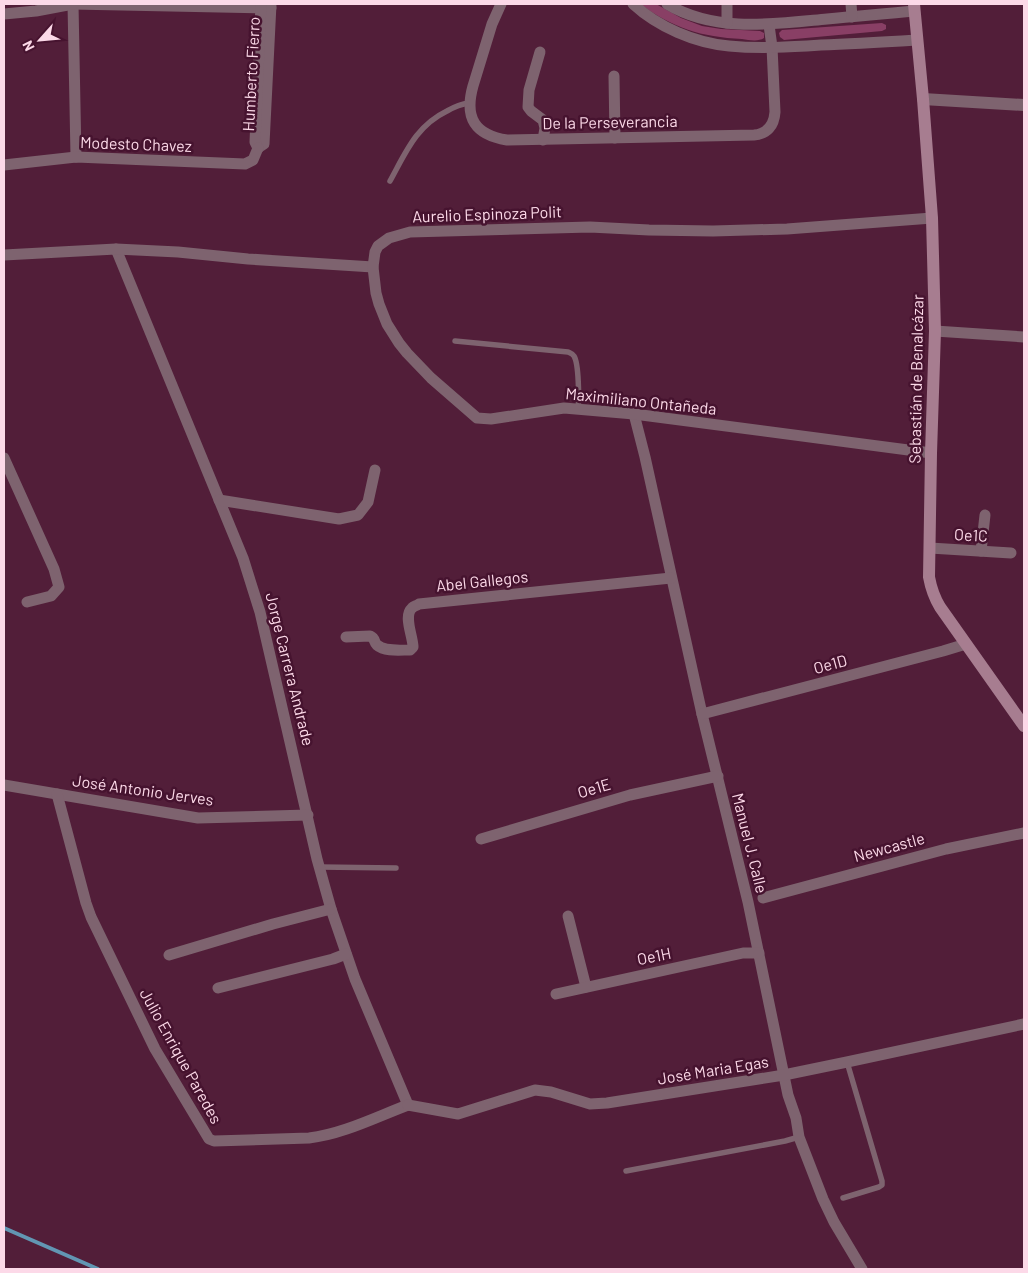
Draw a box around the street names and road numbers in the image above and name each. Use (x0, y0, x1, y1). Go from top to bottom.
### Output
street label: Humberto Fierro (238, 16, 263, 132)
street label: De la Perseverancia (542, 111, 678, 132)
street label: Modesto Chavez (80, 132, 192, 155)
street label: Aurelio Espinoza Polit (412, 201, 562, 226)
street label: Sebastián de Benalcázar (905, 294, 926, 464)
street label: Maximiliano Ontañeda (565, 383, 717, 418)
street label: Oe1C (954, 524, 988, 545)
street label: Abel Gallegos (435, 566, 529, 595)
street label: Jorge Carrera Andrade (262, 590, 319, 747)
street label: Oe1D (811, 650, 849, 677)
street label: José Antonio Jerves (71, 770, 215, 809)
street label: Oe1E (575, 774, 613, 801)
street label: Manuel J. Calle (729, 791, 772, 895)
street label: Newcastle (851, 828, 926, 865)
street label: Oe1H (635, 943, 673, 968)
street label: Julio Enrique Paredes (136, 985, 226, 1127)
street label: José Maria Egas (656, 1051, 770, 1088)

